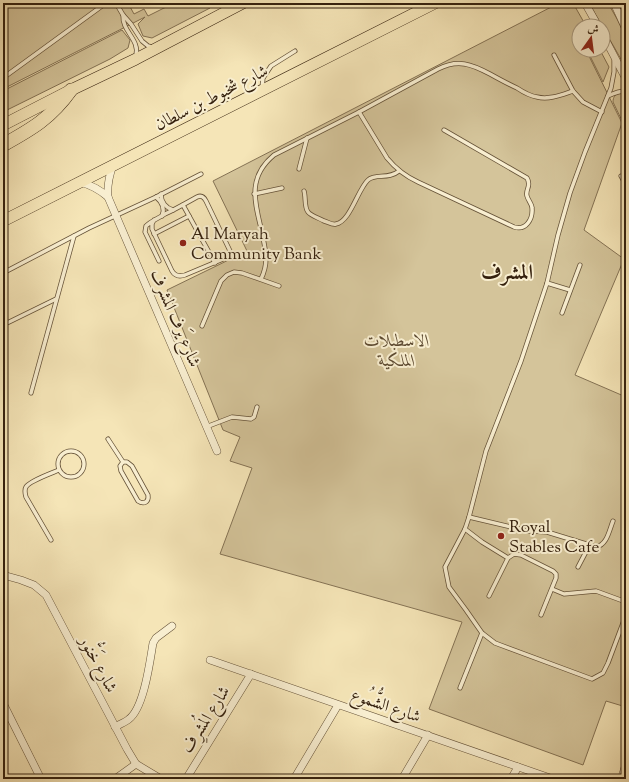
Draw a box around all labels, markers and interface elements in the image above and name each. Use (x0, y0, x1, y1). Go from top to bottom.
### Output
north arrow (571, 18, 611, 58)
text: ش (586, 20, 600, 38)
street label: شارع شخبوط بن سلطان (151, 60, 273, 138)
place label: Al Maryah Community Bank (191, 223, 322, 267)
marker: Al Maryah Community Bank (178, 238, 188, 248)
district label: المشرف (481, 259, 533, 289)
street label: شارع يَرف المشرف (143, 266, 207, 371)
park label: الاسطبلات الملكية (364, 330, 430, 374)
place label: Royal Stables Cafe (509, 516, 599, 560)
marker: Royal Stables Cafe (496, 531, 506, 541)
street label: شارع خَنُّور (71, 628, 128, 698)
street label: شارع الشُّمُوع (347, 678, 426, 730)
street label: شارع المُشرِف (173, 680, 238, 759)

